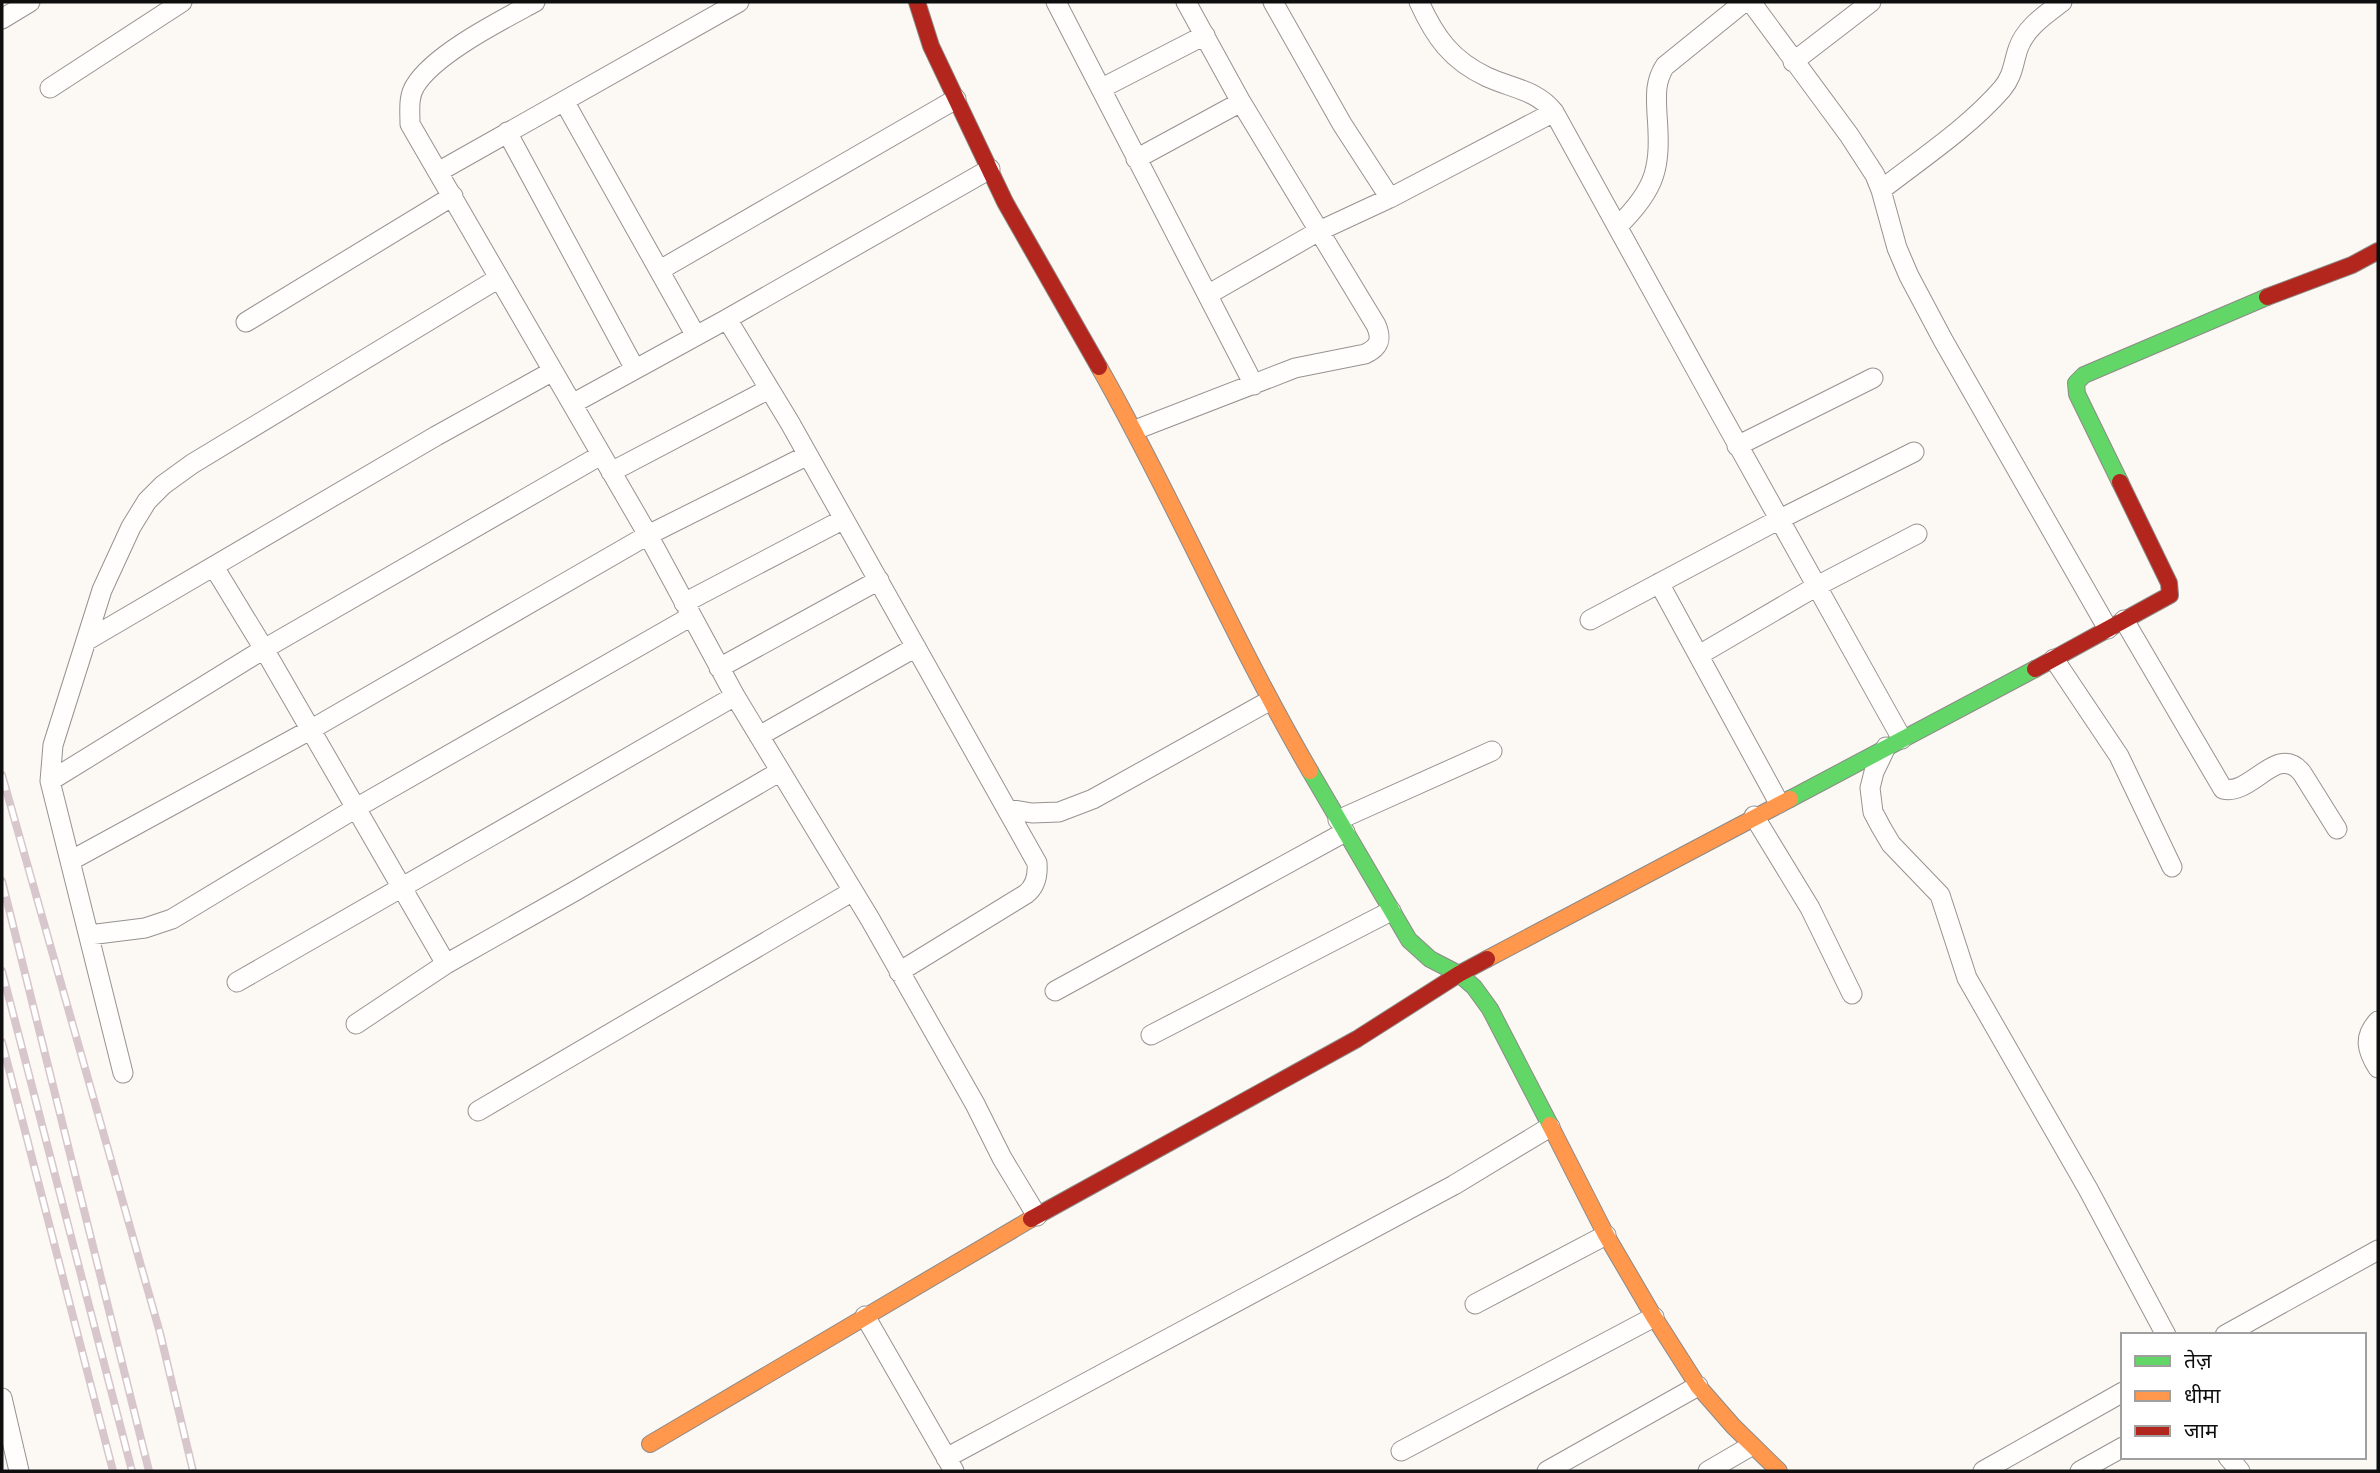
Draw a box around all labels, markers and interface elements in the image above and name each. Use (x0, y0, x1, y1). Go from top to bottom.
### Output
legend (2121, 1333, 2366, 1459)
text: तेज़ (2184, 1349, 2212, 1373)
text: धीमा (2184, 1384, 2221, 1408)
text: जाम (2184, 1419, 2218, 1443)

